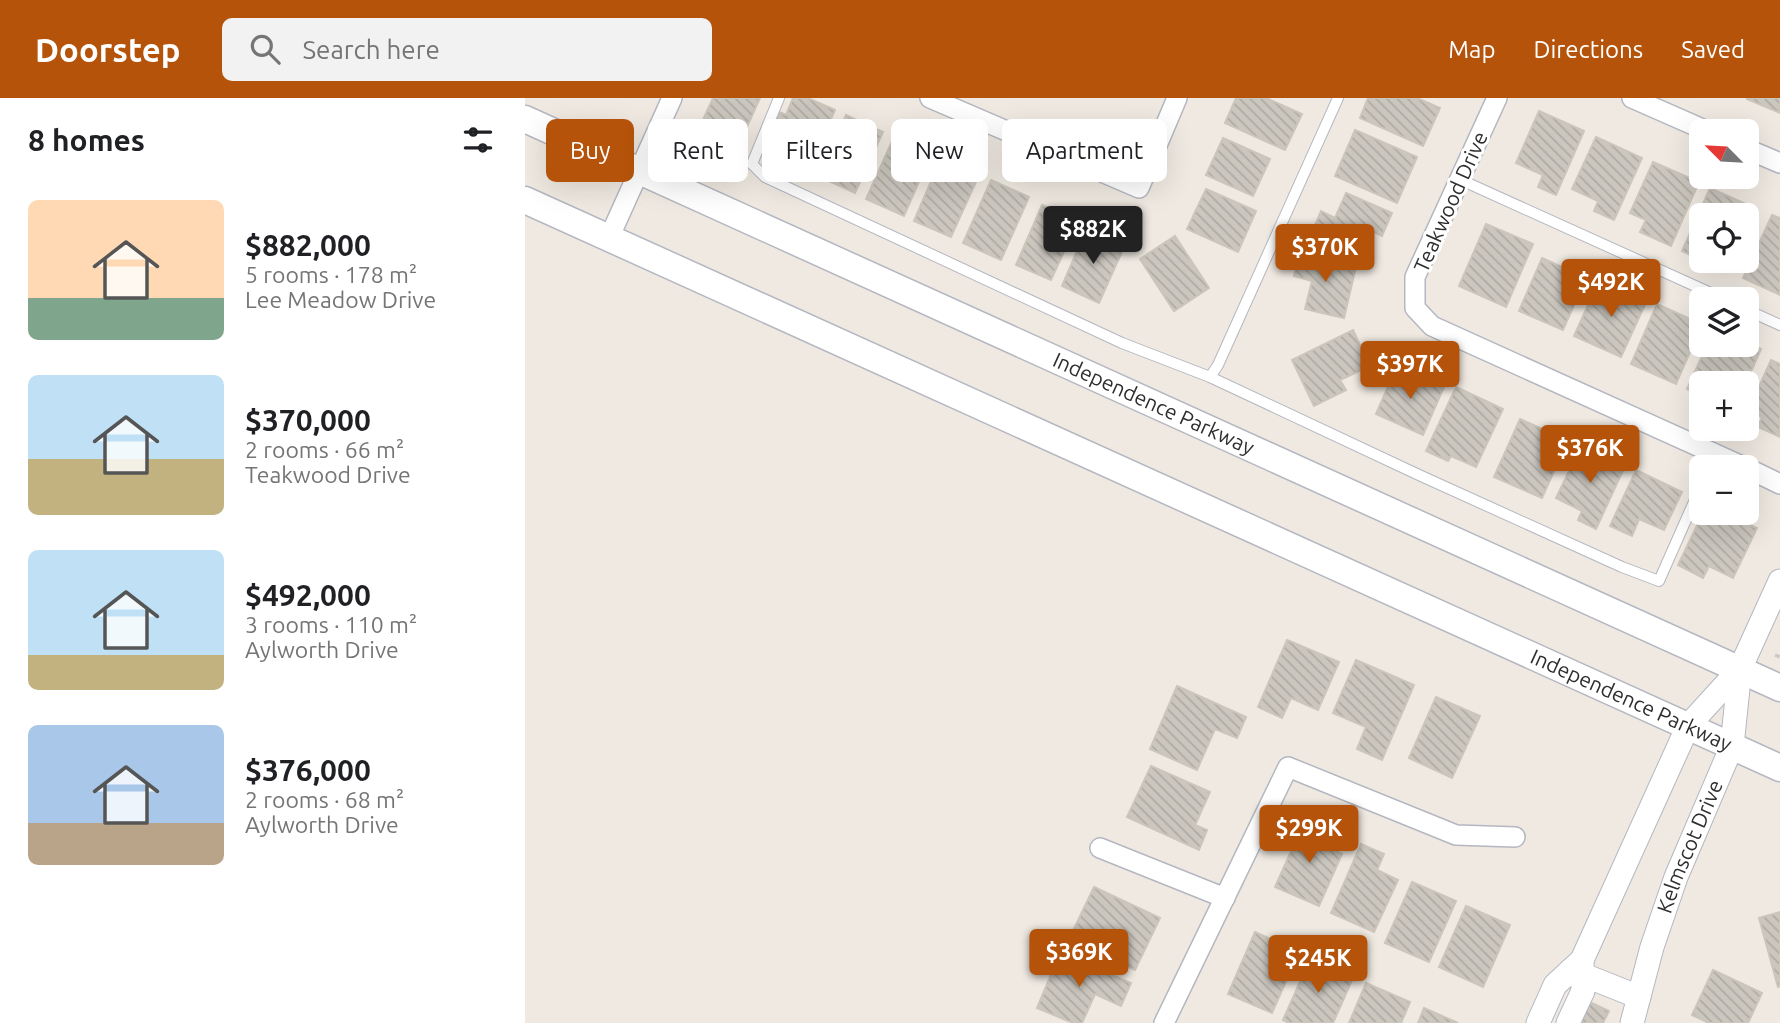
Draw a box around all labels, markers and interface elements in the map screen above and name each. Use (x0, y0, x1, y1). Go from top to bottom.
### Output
search box (222, 18, 712, 81)
icon: search (246, 30, 284, 68)
text: Doorstep (35, 31, 180, 68)
text: Search here (302, 35, 440, 64)
text: Map (1448, 36, 1495, 63)
text: Directions (1533, 36, 1643, 63)
text: Saved (1681, 36, 1745, 63)
chip: Buy (546, 119, 634, 182)
chip: Rent (648, 119, 748, 182)
chip: Filters (762, 119, 877, 182)
chip: New (891, 119, 988, 182)
chip: Apartment (1002, 119, 1167, 182)
north arrow (1689, 119, 1759, 189)
map controls (1689, 119, 1759, 525)
icon: filters (459, 121, 497, 159)
text: 8 homes (28, 123, 145, 157)
street label: Teakwood Drive (1408, 128, 1492, 276)
button: locate (1689, 203, 1759, 273)
pin: $882K (1044, 206, 1142, 266)
text: $882K (1059, 216, 1127, 241)
pin: $370K (1276, 225, 1374, 284)
icon: home (84, 228, 168, 312)
text: $882,000 (245, 228, 371, 262)
text: $370K (1291, 234, 1359, 259)
pin: $492K (1562, 260, 1660, 319)
text: 5 rooms · 178 m² (245, 262, 417, 287)
text: $492K (1577, 269, 1645, 294)
text: Lee Meadow Drive (245, 287, 436, 312)
button: layers (1689, 287, 1759, 357)
pin: $397K (1361, 342, 1459, 401)
street label: Independence Parkway (1050, 347, 1258, 459)
text: $397K (1376, 351, 1444, 376)
button: + (1689, 371, 1759, 441)
icon: home (84, 403, 168, 487)
text: $370,000 (245, 403, 371, 437)
pin: $376K (1541, 426, 1639, 485)
text: $376K (1556, 435, 1624, 460)
text: 2 rooms · 66 m² (245, 437, 404, 462)
button: − (1689, 455, 1759, 525)
text: Teakwood Drive (245, 462, 411, 487)
icon: home (84, 578, 168, 662)
text: $492,000 (245, 578, 371, 612)
text: 3 rooms · 110 m² (245, 612, 417, 637)
text: Aylworth Drive (245, 637, 399, 662)
street label: Independence Parkway (1527, 644, 1736, 756)
icon: home (84, 753, 168, 837)
text: $376,000 (245, 753, 371, 787)
street label: Kelmscot Drive (1652, 776, 1727, 916)
text: 2 rooms · 68 m² (245, 787, 404, 812)
pin: $299K (1260, 806, 1358, 865)
text: Aylworth Drive (245, 812, 399, 837)
text: $299K (1275, 815, 1343, 840)
pin: $369K (1030, 930, 1128, 989)
pin: $245K (1269, 936, 1367, 995)
text: $369K (1045, 939, 1113, 964)
text: $245K (1284, 945, 1352, 970)

